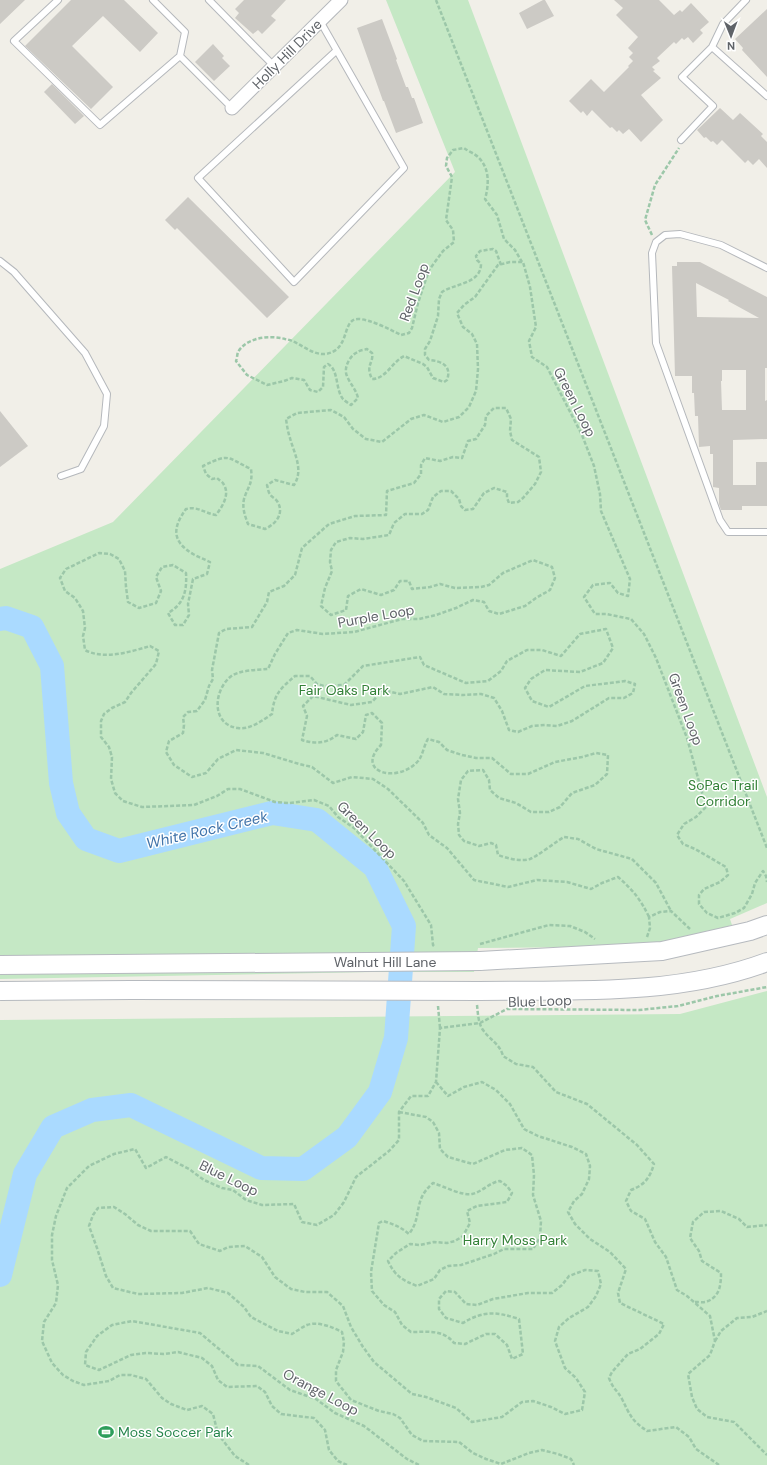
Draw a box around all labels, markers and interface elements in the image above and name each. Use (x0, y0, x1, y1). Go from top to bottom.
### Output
street label: Holly Hill Drive (248, 15, 326, 93)
north arrow (711, 16, 751, 56)
text: N (727, 39, 735, 53)
street label: Red Loop (395, 260, 433, 324)
street label: Green Loop (550, 364, 600, 440)
street label: Purple Loop (336, 600, 416, 632)
street label: Green Loop (665, 670, 707, 748)
park label: Fair Oaks Park (299, 681, 389, 699)
park label: SoPac Trail Corridor (688, 776, 758, 810)
street label: Green Loop (334, 797, 401, 863)
water label: White Rock Creek (144, 806, 270, 854)
street label: Walnut Hill Lane (334, 953, 436, 971)
street label: Blue Loop (508, 991, 572, 1011)
street label: Blue Loop (196, 1156, 262, 1200)
park label: Harry Moss Park (463, 1231, 567, 1249)
street label: Orange Loop (280, 1364, 362, 1420)
sports icon: Moss Soccer Park (97, 1423, 115, 1441)
place label: Moss Soccer Park (118, 1423, 233, 1441)

